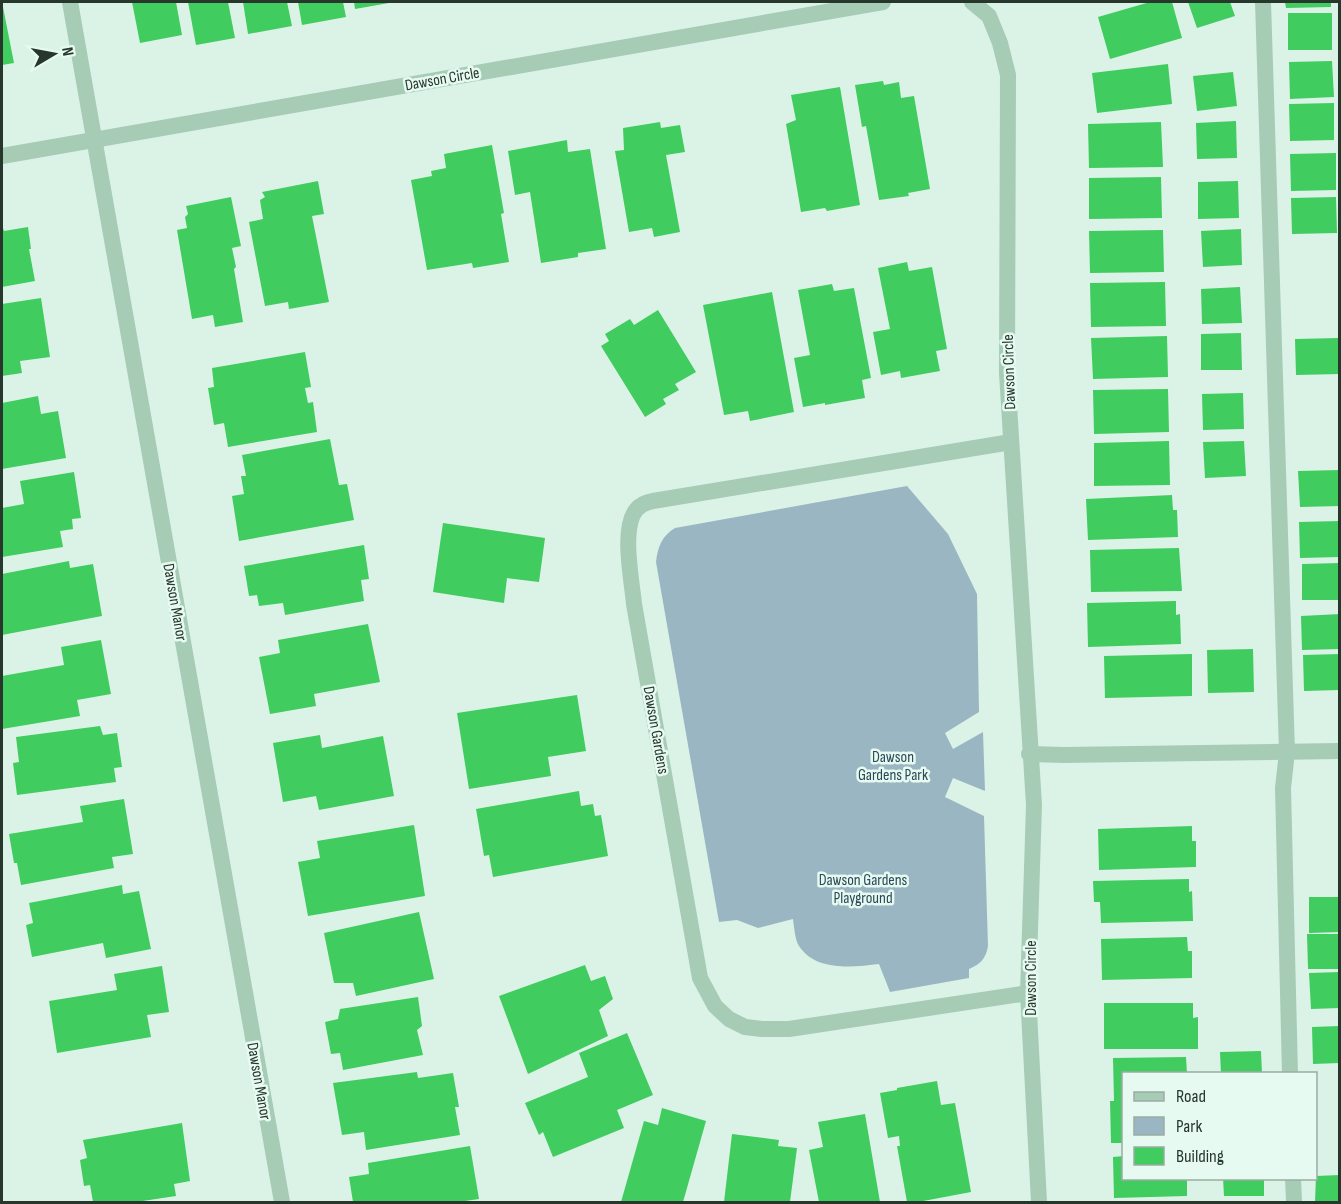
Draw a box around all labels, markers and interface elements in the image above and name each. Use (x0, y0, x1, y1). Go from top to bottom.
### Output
north arrow (24, 24, 84, 84)
text: N (57, 46, 77, 58)
street label: Dawson Circle (403, 64, 481, 95)
street label: Dawson Circle (999, 334, 1020, 410)
street label: Dawson Manor (158, 562, 191, 643)
street label: Dawson Gardens (638, 685, 673, 776)
park label: Dawson Gardens Park (858, 748, 928, 785)
park label: Dawson Gardens Playground (819, 871, 908, 908)
street label: Dawson Circle (1022, 940, 1041, 1016)
street label: Dawson Manor (242, 1041, 275, 1122)
legend (1122, 1072, 1317, 1180)
text: Road (1176, 1086, 1206, 1107)
text: Park (1176, 1116, 1202, 1137)
text: Building (1176, 1146, 1224, 1167)

